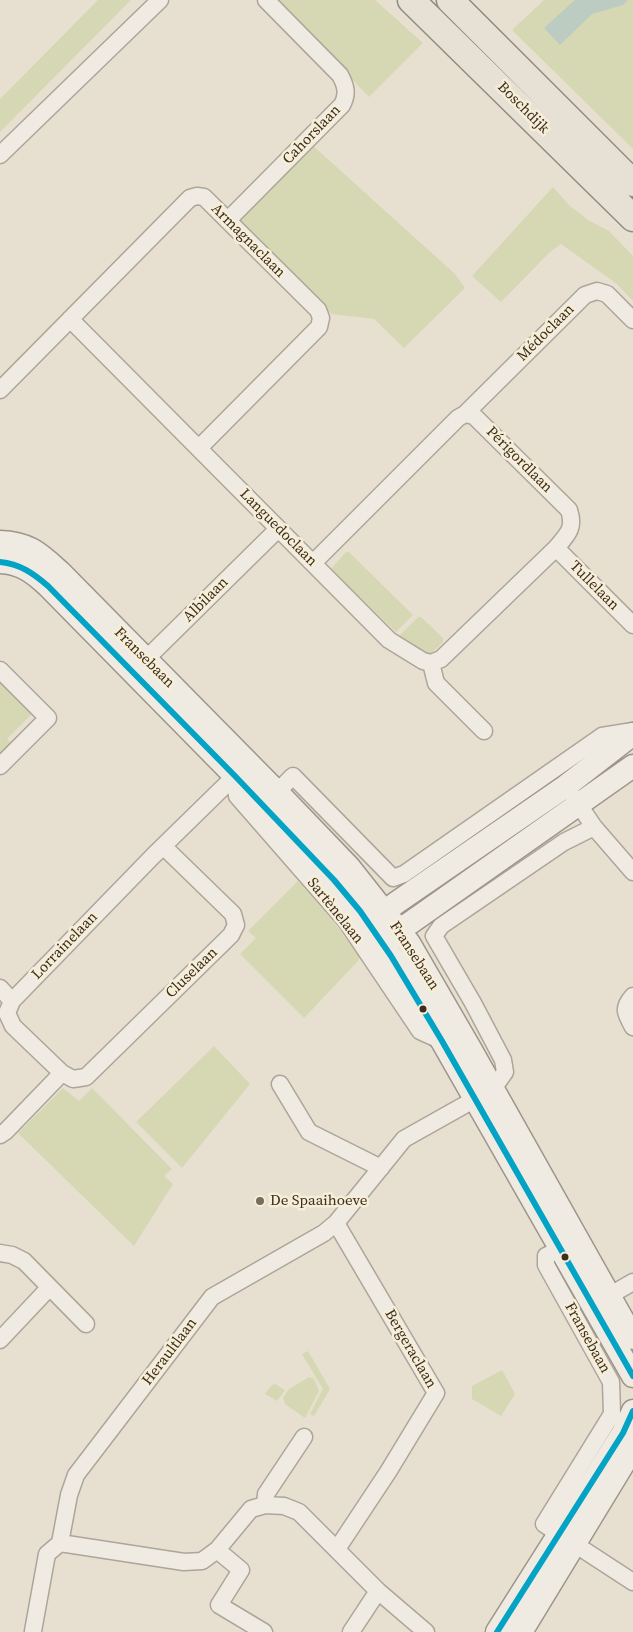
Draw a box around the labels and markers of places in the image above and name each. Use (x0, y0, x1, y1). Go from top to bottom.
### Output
unlabelled marker (418, 1004, 428, 1014)
place label: De Spaaihoeve (270, 1192, 367, 1210)
marker: De Spaaihoeve (254, 1195, 266, 1207)
unlabelled marker (560, 1252, 570, 1262)

